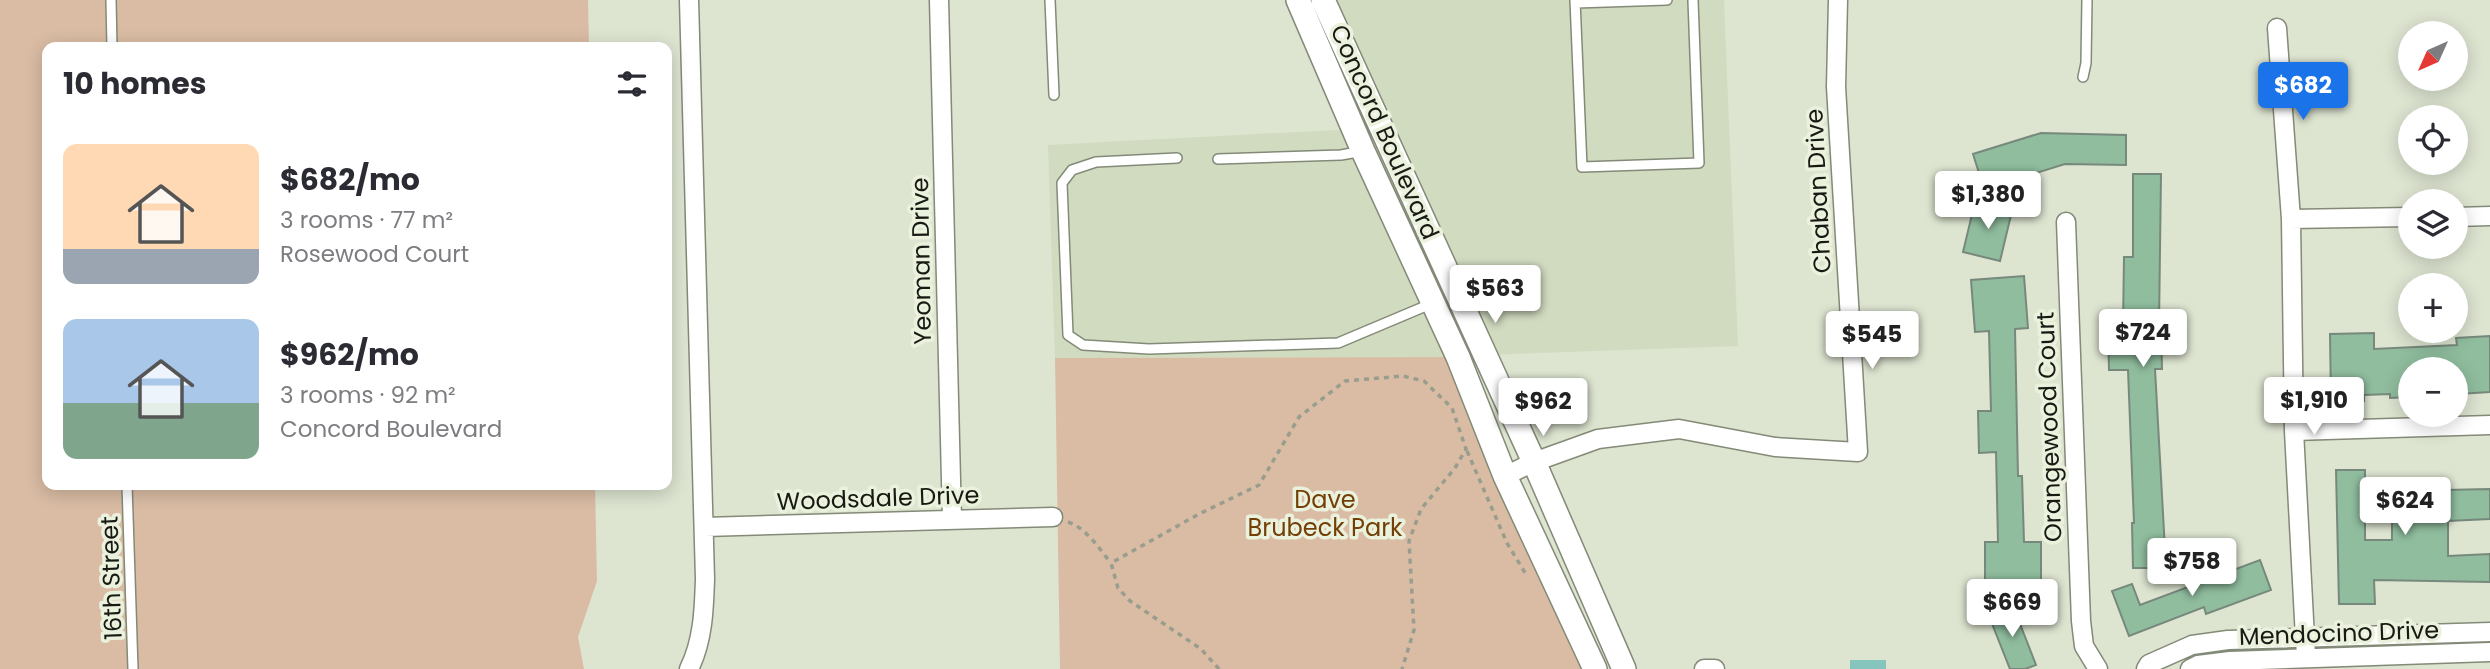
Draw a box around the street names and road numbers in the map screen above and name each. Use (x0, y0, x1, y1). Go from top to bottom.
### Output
street label: Concord Boulevard (1323, 19, 1447, 245)
street label: Chaban Drive (1797, 108, 1839, 274)
street label: Yeoman Drive (903, 177, 939, 345)
street label: Orangewood Court (2028, 311, 2070, 543)
street label: Woodsdale Drive (776, 478, 980, 518)
street label: 16th Street (92, 516, 130, 640)
street label: Mendocino Drive (2238, 613, 2440, 653)

